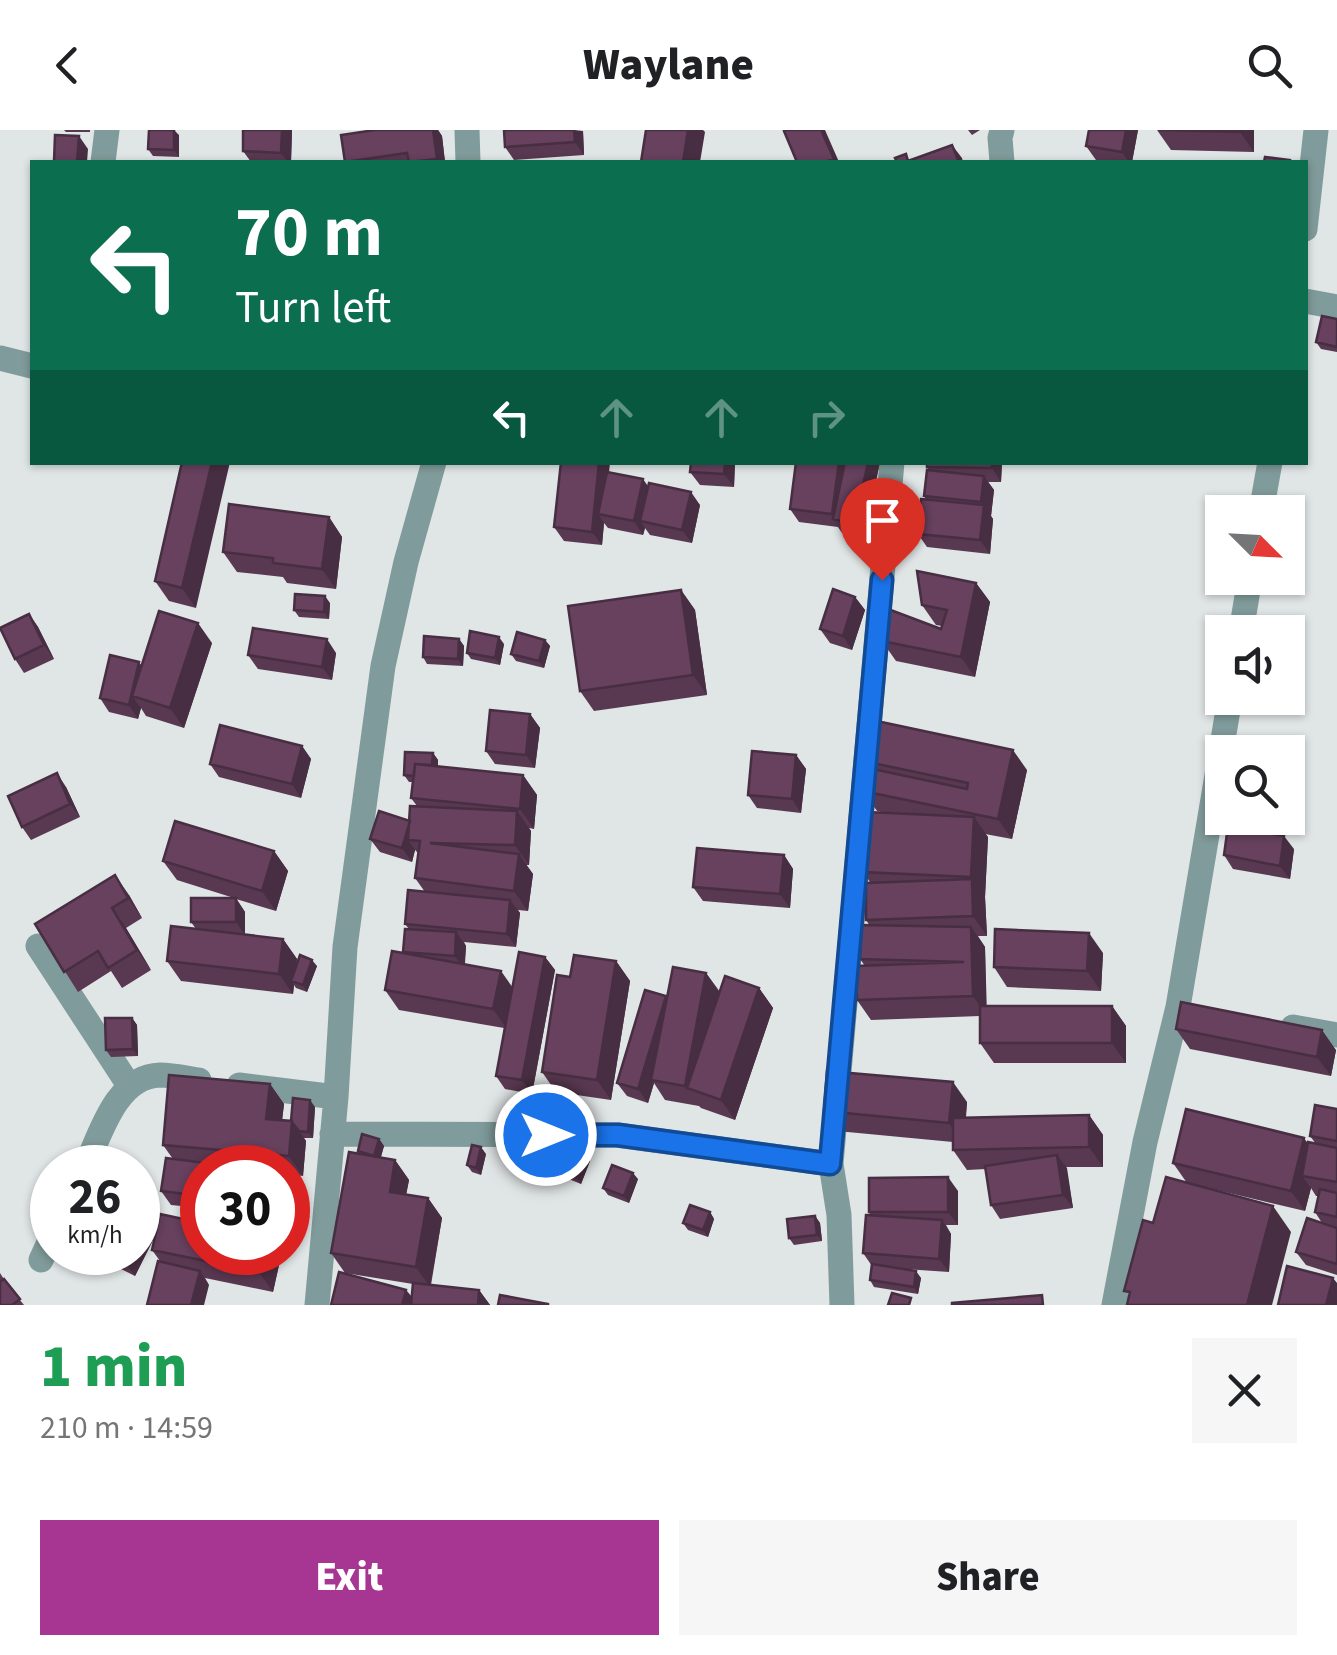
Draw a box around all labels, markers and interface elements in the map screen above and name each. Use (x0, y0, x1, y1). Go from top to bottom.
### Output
text: Waylane (583, 33, 754, 97)
icon: back (40, 38, 95, 93)
icon: search (1242, 38, 1297, 93)
text: 70 m (235, 183, 383, 283)
icon: left (70, 200, 200, 330)
text: Turn left (235, 276, 391, 340)
icon: left (484, 390, 539, 445)
icon: ahead (589, 390, 644, 445)
icon: ahead (694, 390, 749, 445)
icon: right (799, 390, 854, 445)
pin (840, 478, 925, 581)
icon: arrive (855, 493, 910, 548)
north arrow (1205, 495, 1305, 595)
map controls (1205, 495, 1305, 835)
button: sound (1205, 615, 1305, 715)
button: search (1205, 735, 1305, 835)
position arrow (494, 1083, 598, 1187)
speed limit sign: 30 (180, 1145, 310, 1275)
text: 26 (69, 1162, 121, 1233)
text: km/h (67, 1217, 123, 1253)
text: 1 min (40, 1325, 187, 1410)
button: close (1192, 1338, 1297, 1443)
text: 210 m · 14:59 (40, 1405, 213, 1451)
button: Exit (40, 1520, 659, 1635)
button: Share (679, 1520, 1297, 1635)

